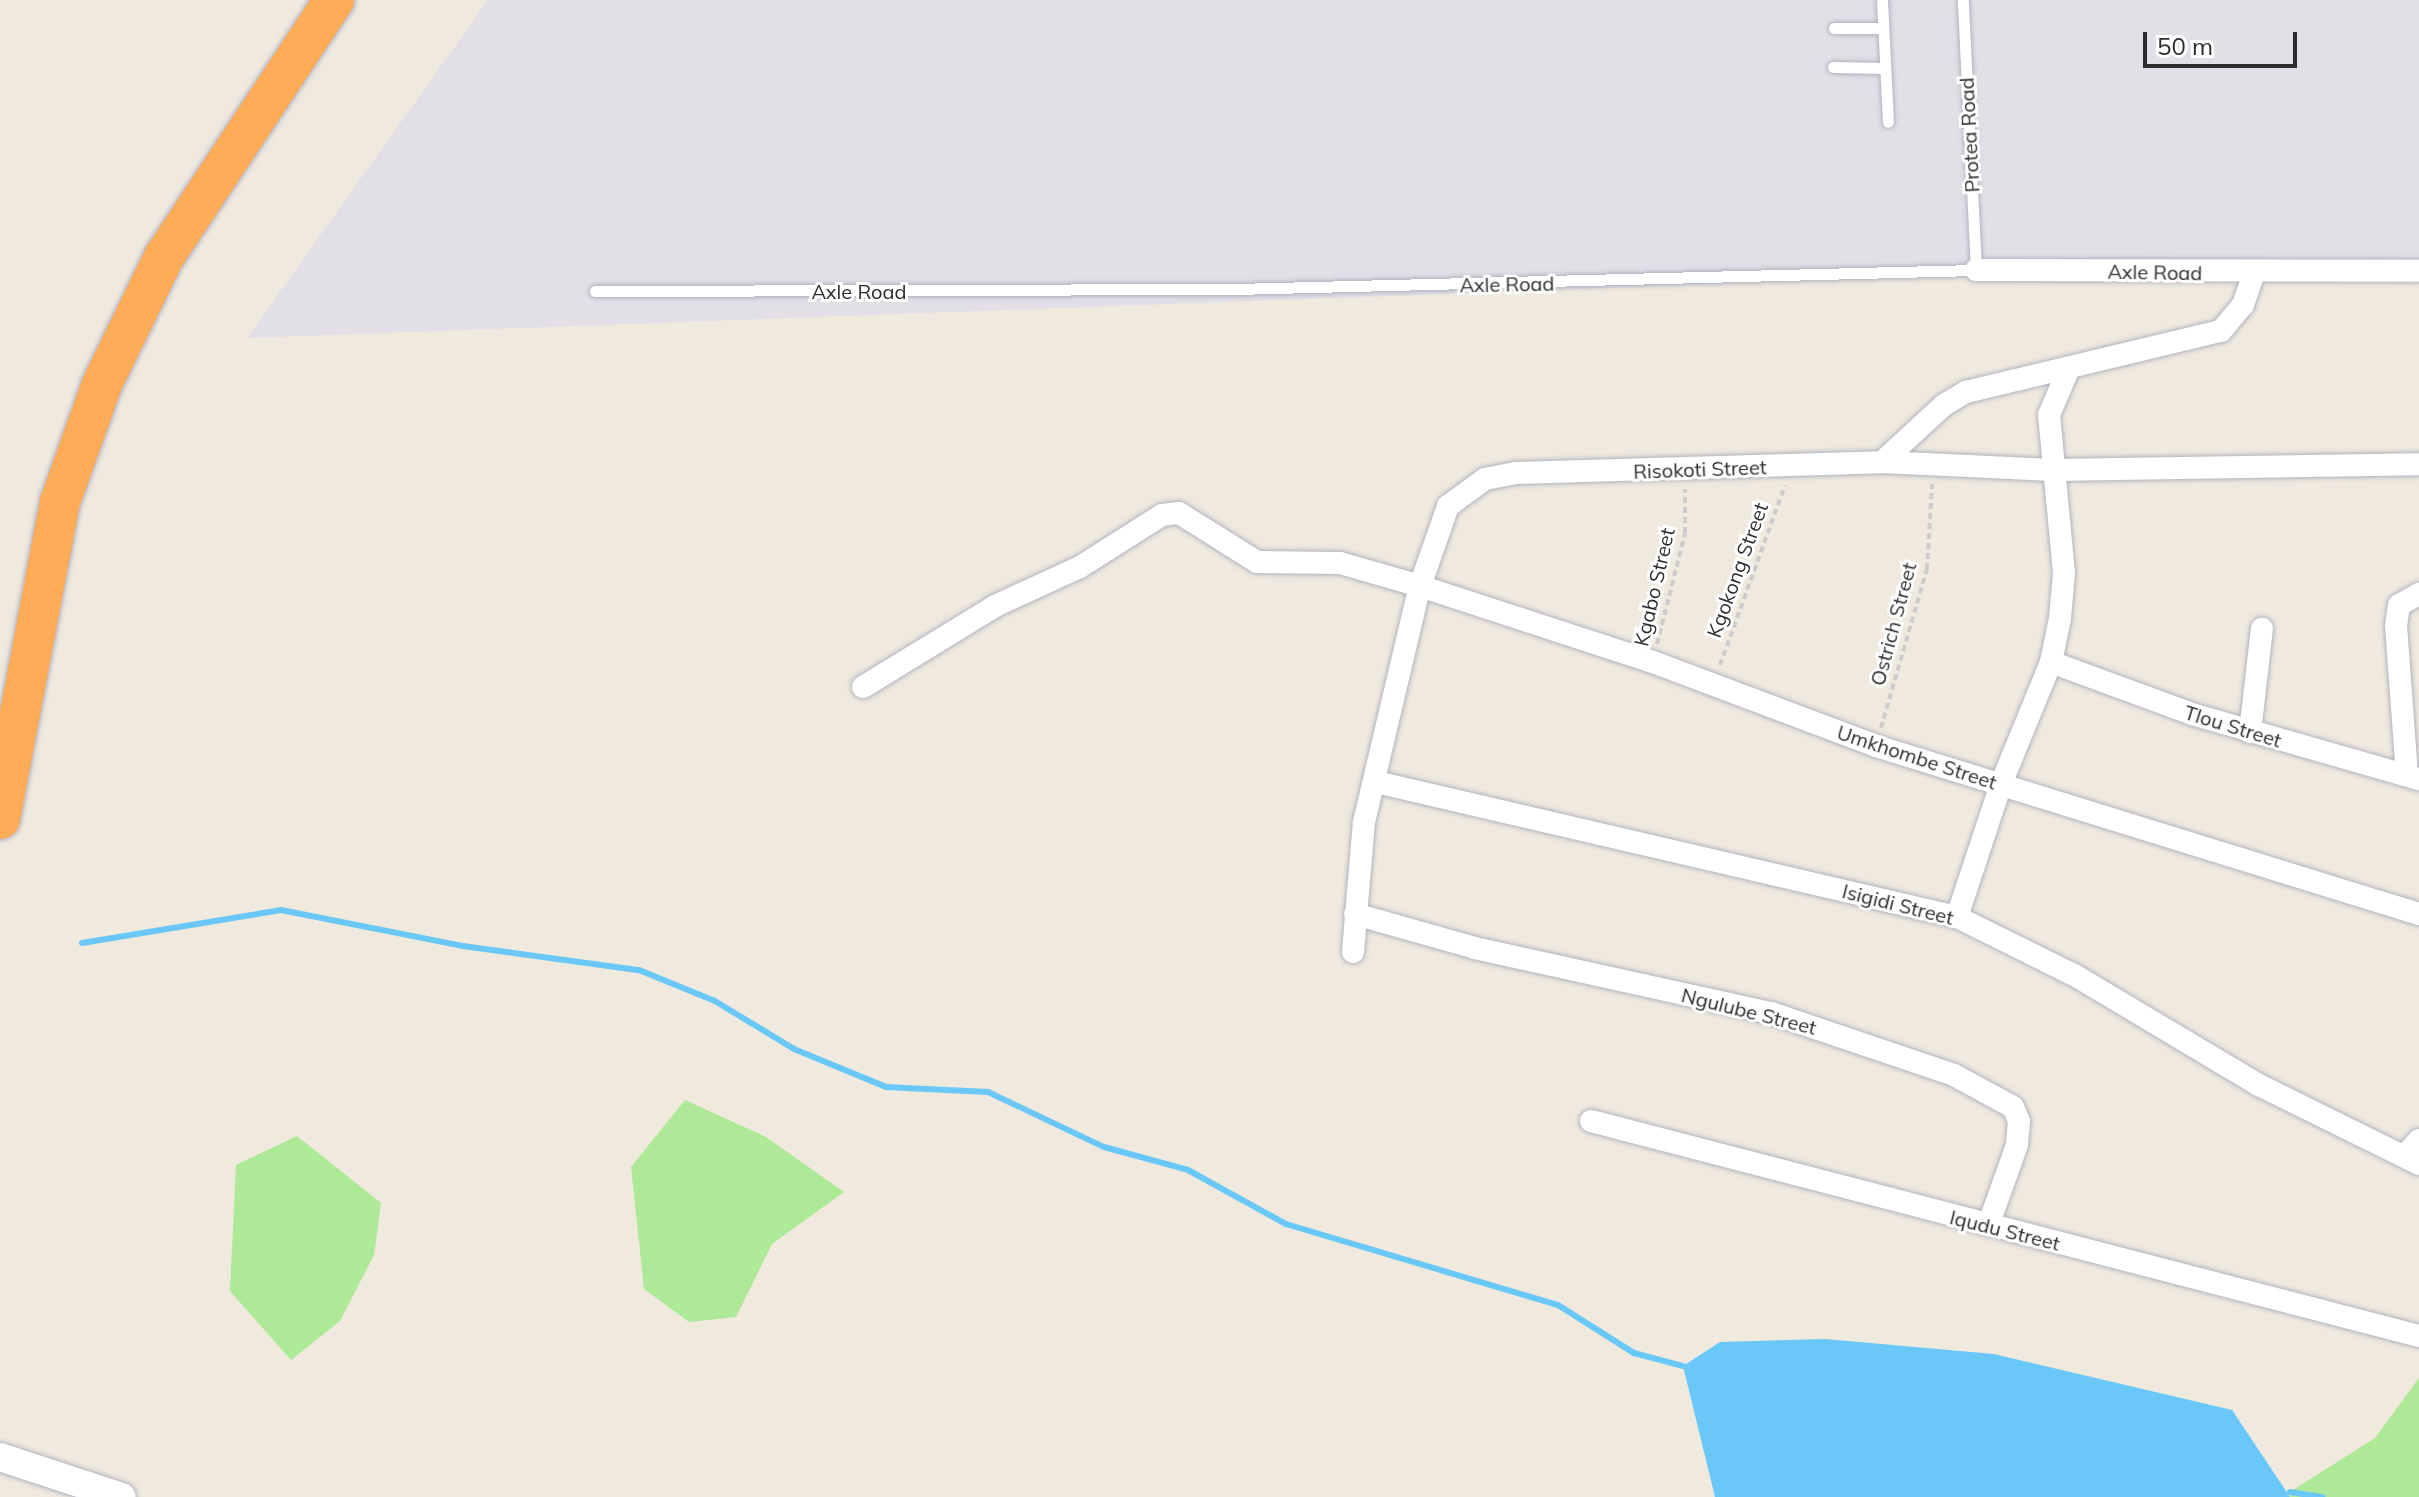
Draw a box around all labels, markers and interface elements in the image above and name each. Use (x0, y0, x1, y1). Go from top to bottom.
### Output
scale bar (2147, 16, 2301, 66)
text: 50 m (2157, 31, 2213, 61)
street label: Protea Road (1954, 77, 1984, 193)
street label: Axle Road (2107, 259, 2203, 285)
street label: Axle Road (1459, 271, 1555, 297)
street label: Axle Road (812, 279, 906, 303)
street label: Risokoti Street (1633, 455, 1767, 483)
street label: Kgokong Street (1701, 499, 1773, 641)
street label: Kgabo Street (1629, 526, 1679, 648)
street label: Ostrich Street (1865, 560, 1921, 688)
street label: Tlou Street (2182, 700, 2284, 752)
street label: Umkhombe Street (1834, 720, 2000, 794)
street label: Isigidi Street (1840, 879, 1956, 929)
street label: Ngulube Street (1679, 983, 1819, 1039)
street label: Iqudu Street (1947, 1205, 2063, 1255)

